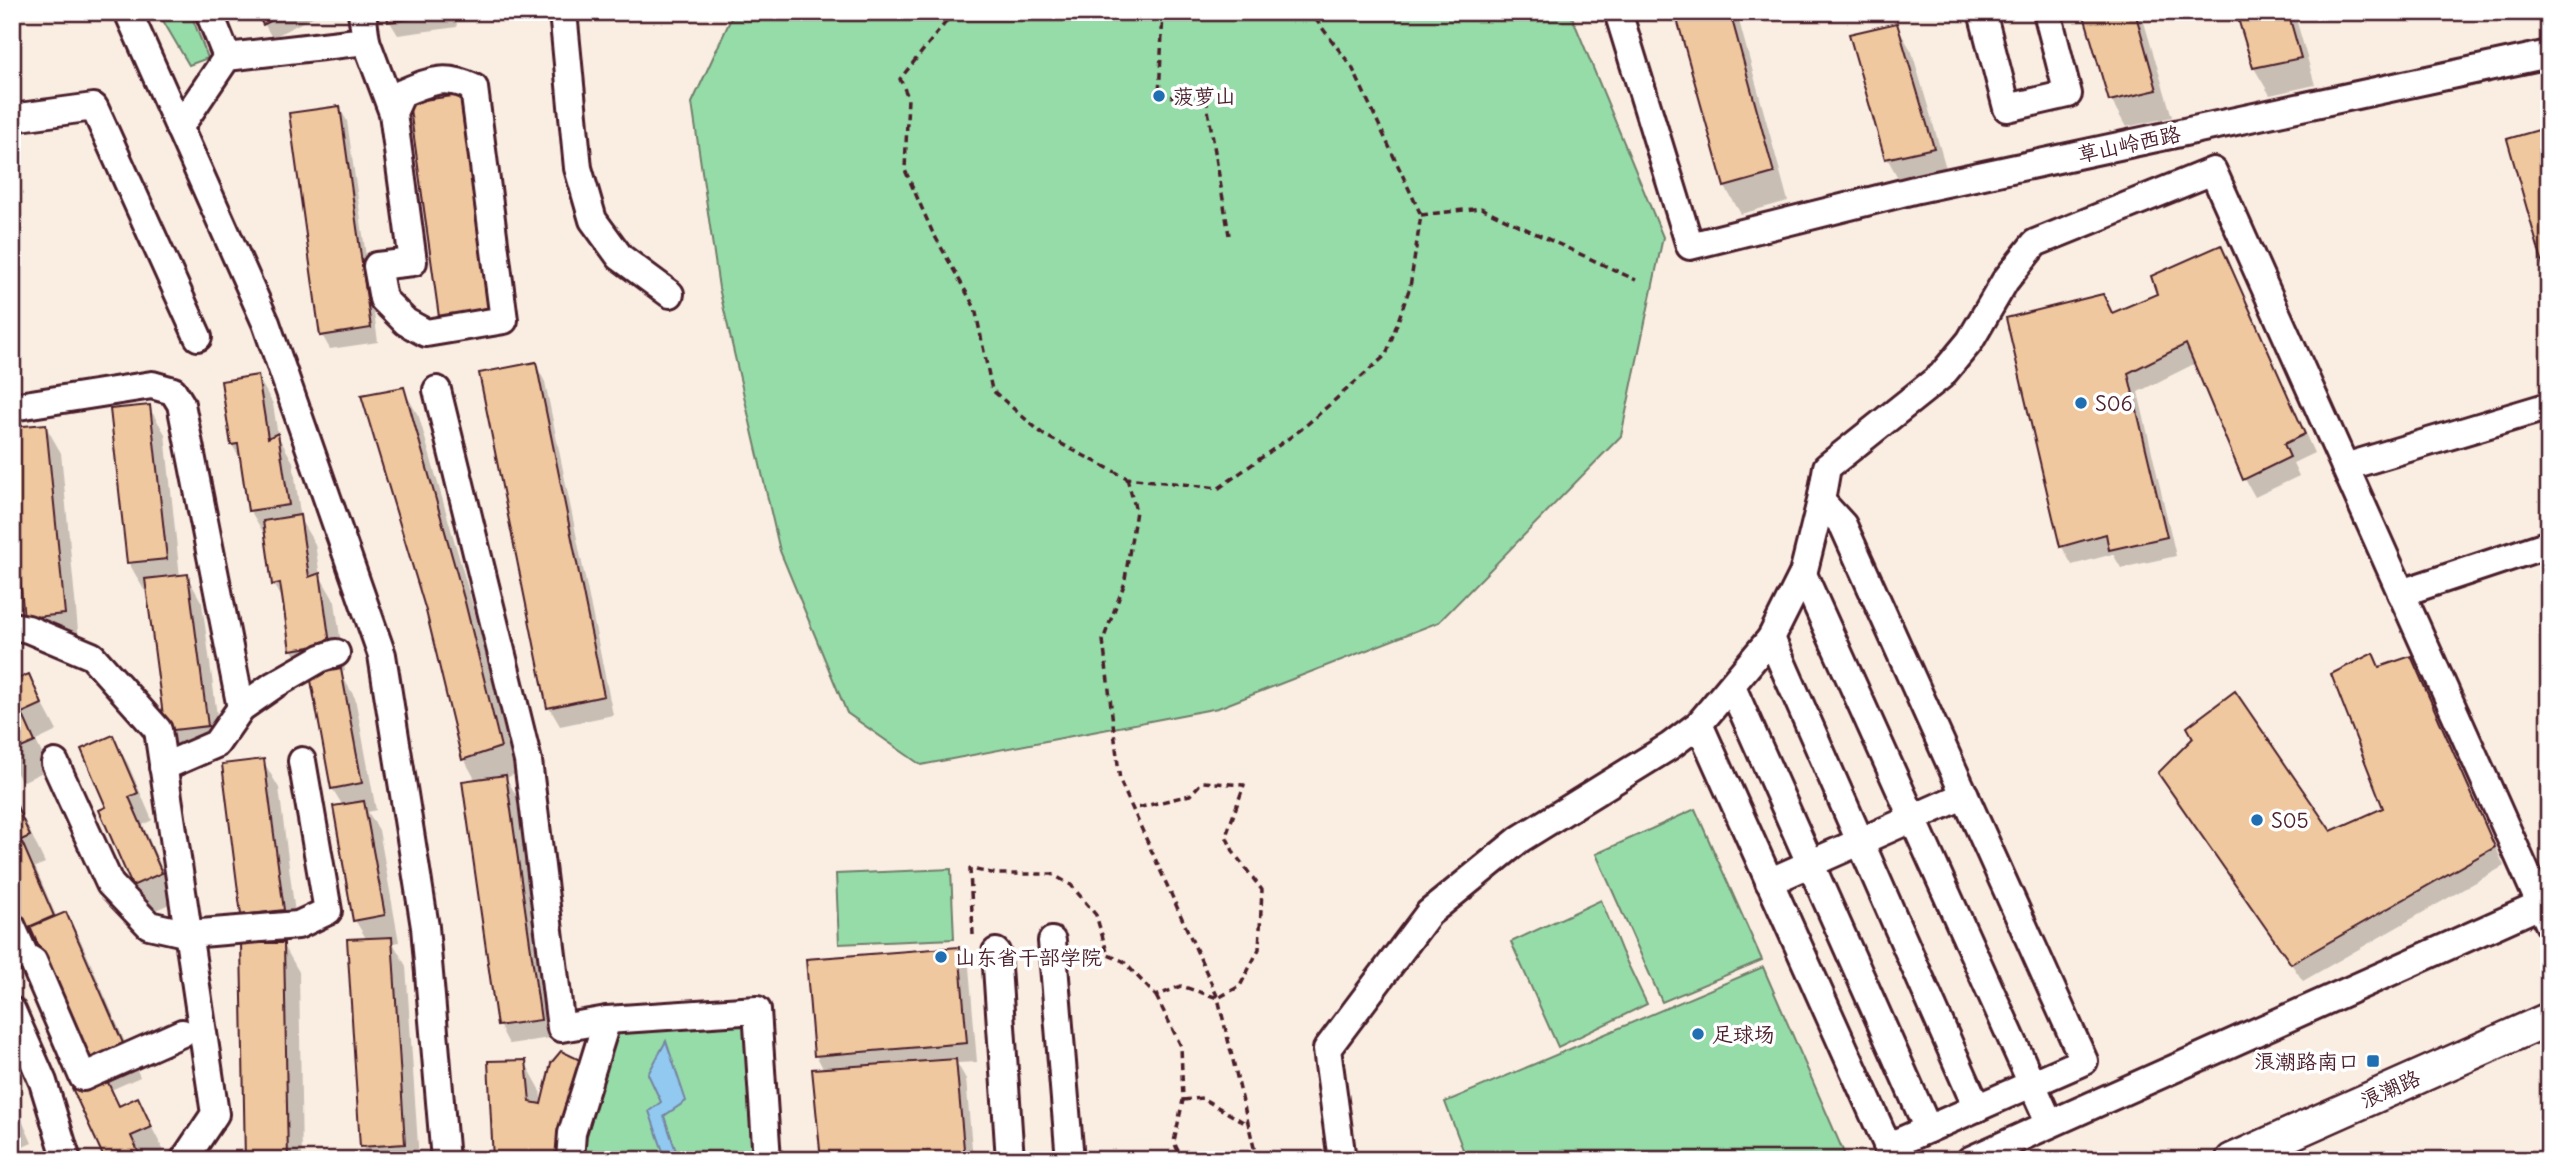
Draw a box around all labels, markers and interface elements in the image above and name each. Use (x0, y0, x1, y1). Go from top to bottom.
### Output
place label: 菠萝山 (1173, 83, 1236, 110)
marker: 菠萝山 (1151, 88, 1167, 104)
street label: 草山岭西路 (2075, 120, 2183, 168)
place label: S06 (2095, 390, 2133, 417)
marker: S06 (2073, 395, 2089, 411)
place label: S05 (2271, 807, 2309, 834)
marker: S05 (2249, 812, 2265, 828)
place label: 山东省干部学院 (955, 944, 1102, 971)
marker: 山东省干部学院 (933, 949, 949, 965)
place label: 足球场 (1712, 1021, 1775, 1048)
marker: 足球场 (1690, 1026, 1706, 1042)
place label: 浪潮路南口 (2254, 1048, 2359, 1075)
marker: 浪潮路南口 (2365, 1053, 2381, 1069)
street label: 浪潮路 (2356, 1064, 2424, 1114)

